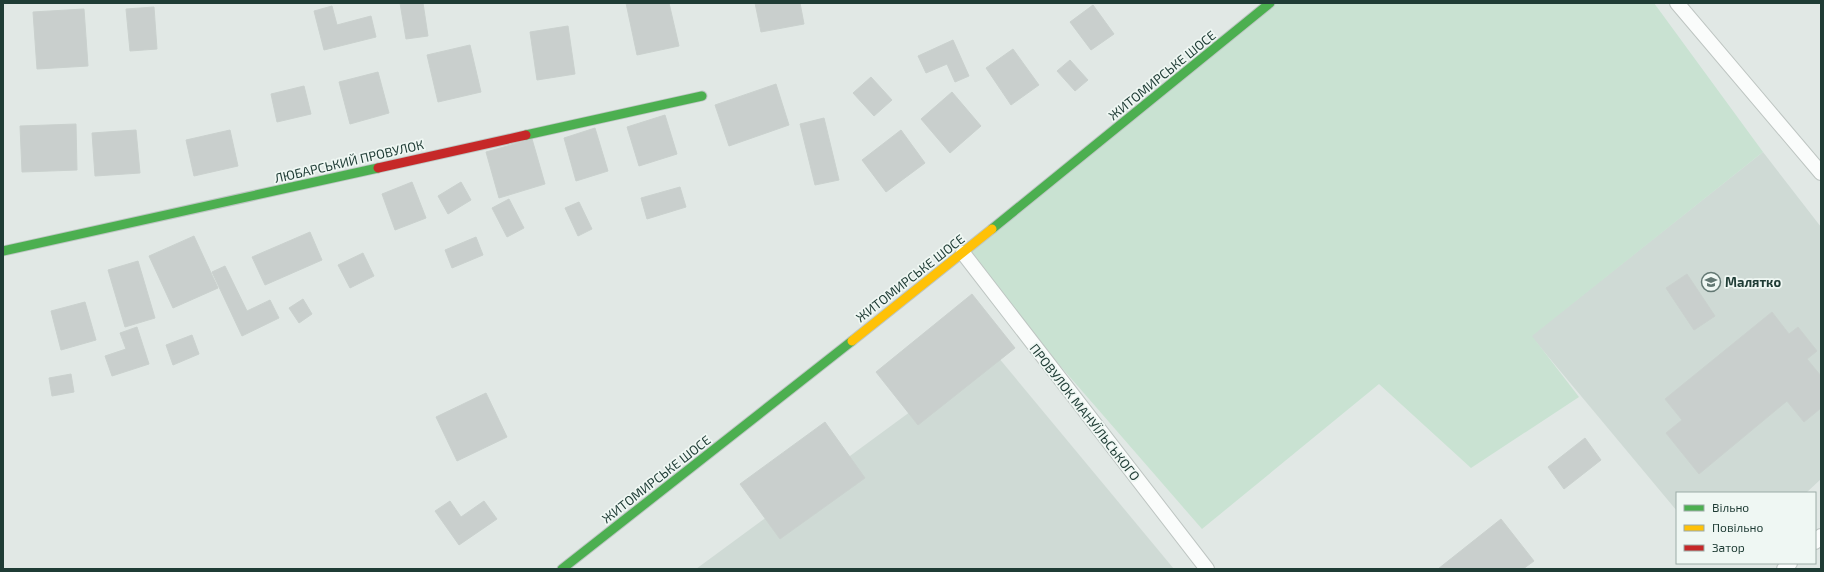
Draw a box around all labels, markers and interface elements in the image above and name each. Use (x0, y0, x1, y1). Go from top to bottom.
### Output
street label: ЖИТОМИРСЬКЕ ШОСЕ (1105, 27, 1219, 123)
street label: ЛЮБАРСЬКИЙ ПРОВУЛОК (273, 136, 425, 186)
street label: ЖИТОМИРСЬКЕ ШОСЕ (852, 231, 968, 325)
school or university icon: Малятко (1700, 271, 1722, 293)
place label: Малятко (1725, 274, 1781, 290)
street label: ПРОВУЛОК МАНУЇЛЬСЬКОГО (1027, 340, 1143, 484)
street label: ЖИТОМИРСЬКЕ ШОСЕ (598, 432, 714, 526)
legend (1676, 492, 1816, 564)
text: Вільно (1712, 500, 1749, 514)
text: Повільно (1712, 520, 1763, 534)
text: Затор (1712, 540, 1745, 554)

